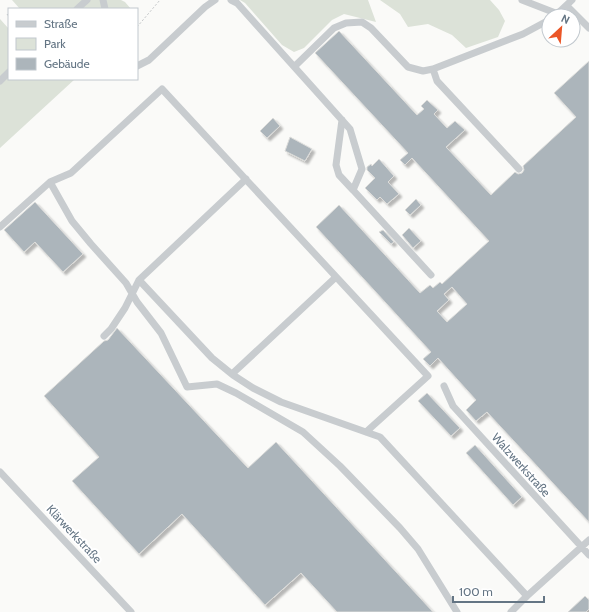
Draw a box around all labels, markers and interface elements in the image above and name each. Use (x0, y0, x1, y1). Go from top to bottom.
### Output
legend (8, 8, 138, 80)
north arrow (541, 8, 581, 48)
text: N (559, 11, 572, 27)
text: Straße (44, 16, 77, 31)
text: Park (44, 36, 66, 51)
text: Gebäude (44, 56, 90, 71)
street label: Walzwerkstraße (489, 430, 554, 500)
street label: Klärwerkstraße (43, 501, 105, 566)
scale bar (453, 578, 544, 604)
text: 100 m (459, 584, 493, 599)

